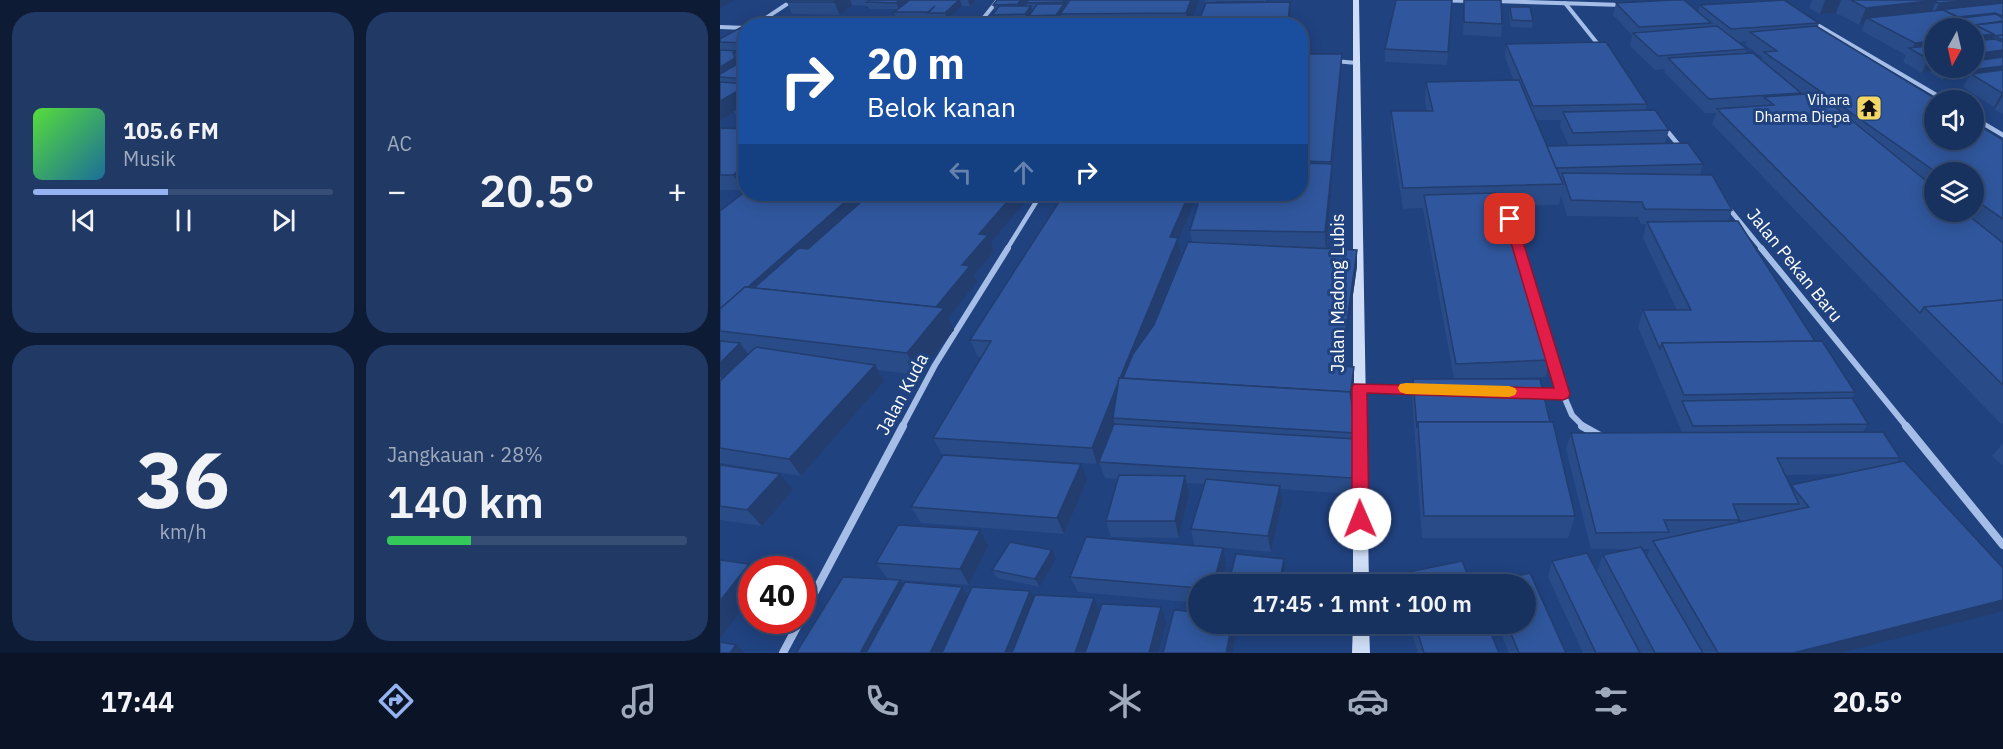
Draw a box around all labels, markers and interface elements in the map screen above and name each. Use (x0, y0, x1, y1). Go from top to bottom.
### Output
north arrow (1924, 18, 1984, 78)
map controls (1924, 18, 1984, 222)
text: 20 m (867, 36, 965, 91)
icon: right (768, 42, 846, 120)
text: Belok kanan (867, 89, 1016, 124)
place label: Vihara Dharma Diepa (1754, 90, 1850, 126)
button: sound (1924, 90, 1984, 150)
temple icon: Vihara Dharma Diepa (1854, 93, 1884, 123)
text: 105.6 FM (123, 116, 219, 145)
text: AC (387, 130, 412, 157)
text: Musik (123, 145, 176, 172)
icon: left (944, 156, 977, 189)
icon: ahead (1007, 156, 1040, 189)
icon: right (1070, 156, 1103, 189)
text: 20.5° (479, 161, 595, 219)
button: layers (1924, 162, 1984, 222)
text: − (387, 169, 407, 212)
text: + (667, 169, 687, 212)
pin (1484, 193, 1535, 244)
icon: arrive (1493, 202, 1526, 235)
street label: Jalan Pekan Baru (1742, 203, 1848, 327)
icon: previous (67, 204, 100, 237)
icon: pause (167, 204, 200, 237)
icon: next (267, 204, 300, 237)
street label: Jalan Madong Lubis (1326, 213, 1349, 373)
street label: Jalan Kuda (871, 349, 933, 439)
text: 36 (136, 428, 230, 529)
text: Jangkauan · 28% (387, 441, 543, 468)
text: 140 km (387, 472, 544, 530)
position arrow (1328, 487, 1392, 551)
text: km/h (159, 518, 207, 545)
speed limit sign: 40 (738, 556, 816, 634)
text: 17:45 · 1 mnt · 100 m (1252, 589, 1472, 618)
icon: directions (375, 680, 417, 722)
icon: music (618, 680, 660, 722)
icon: phone (861, 680, 903, 722)
icon: climate (1104, 680, 1146, 722)
icon: car (1347, 680, 1389, 722)
icon: filters (1590, 680, 1632, 722)
text: 17:44 (100, 684, 174, 719)
text: 20.5° (1833, 684, 1902, 719)

